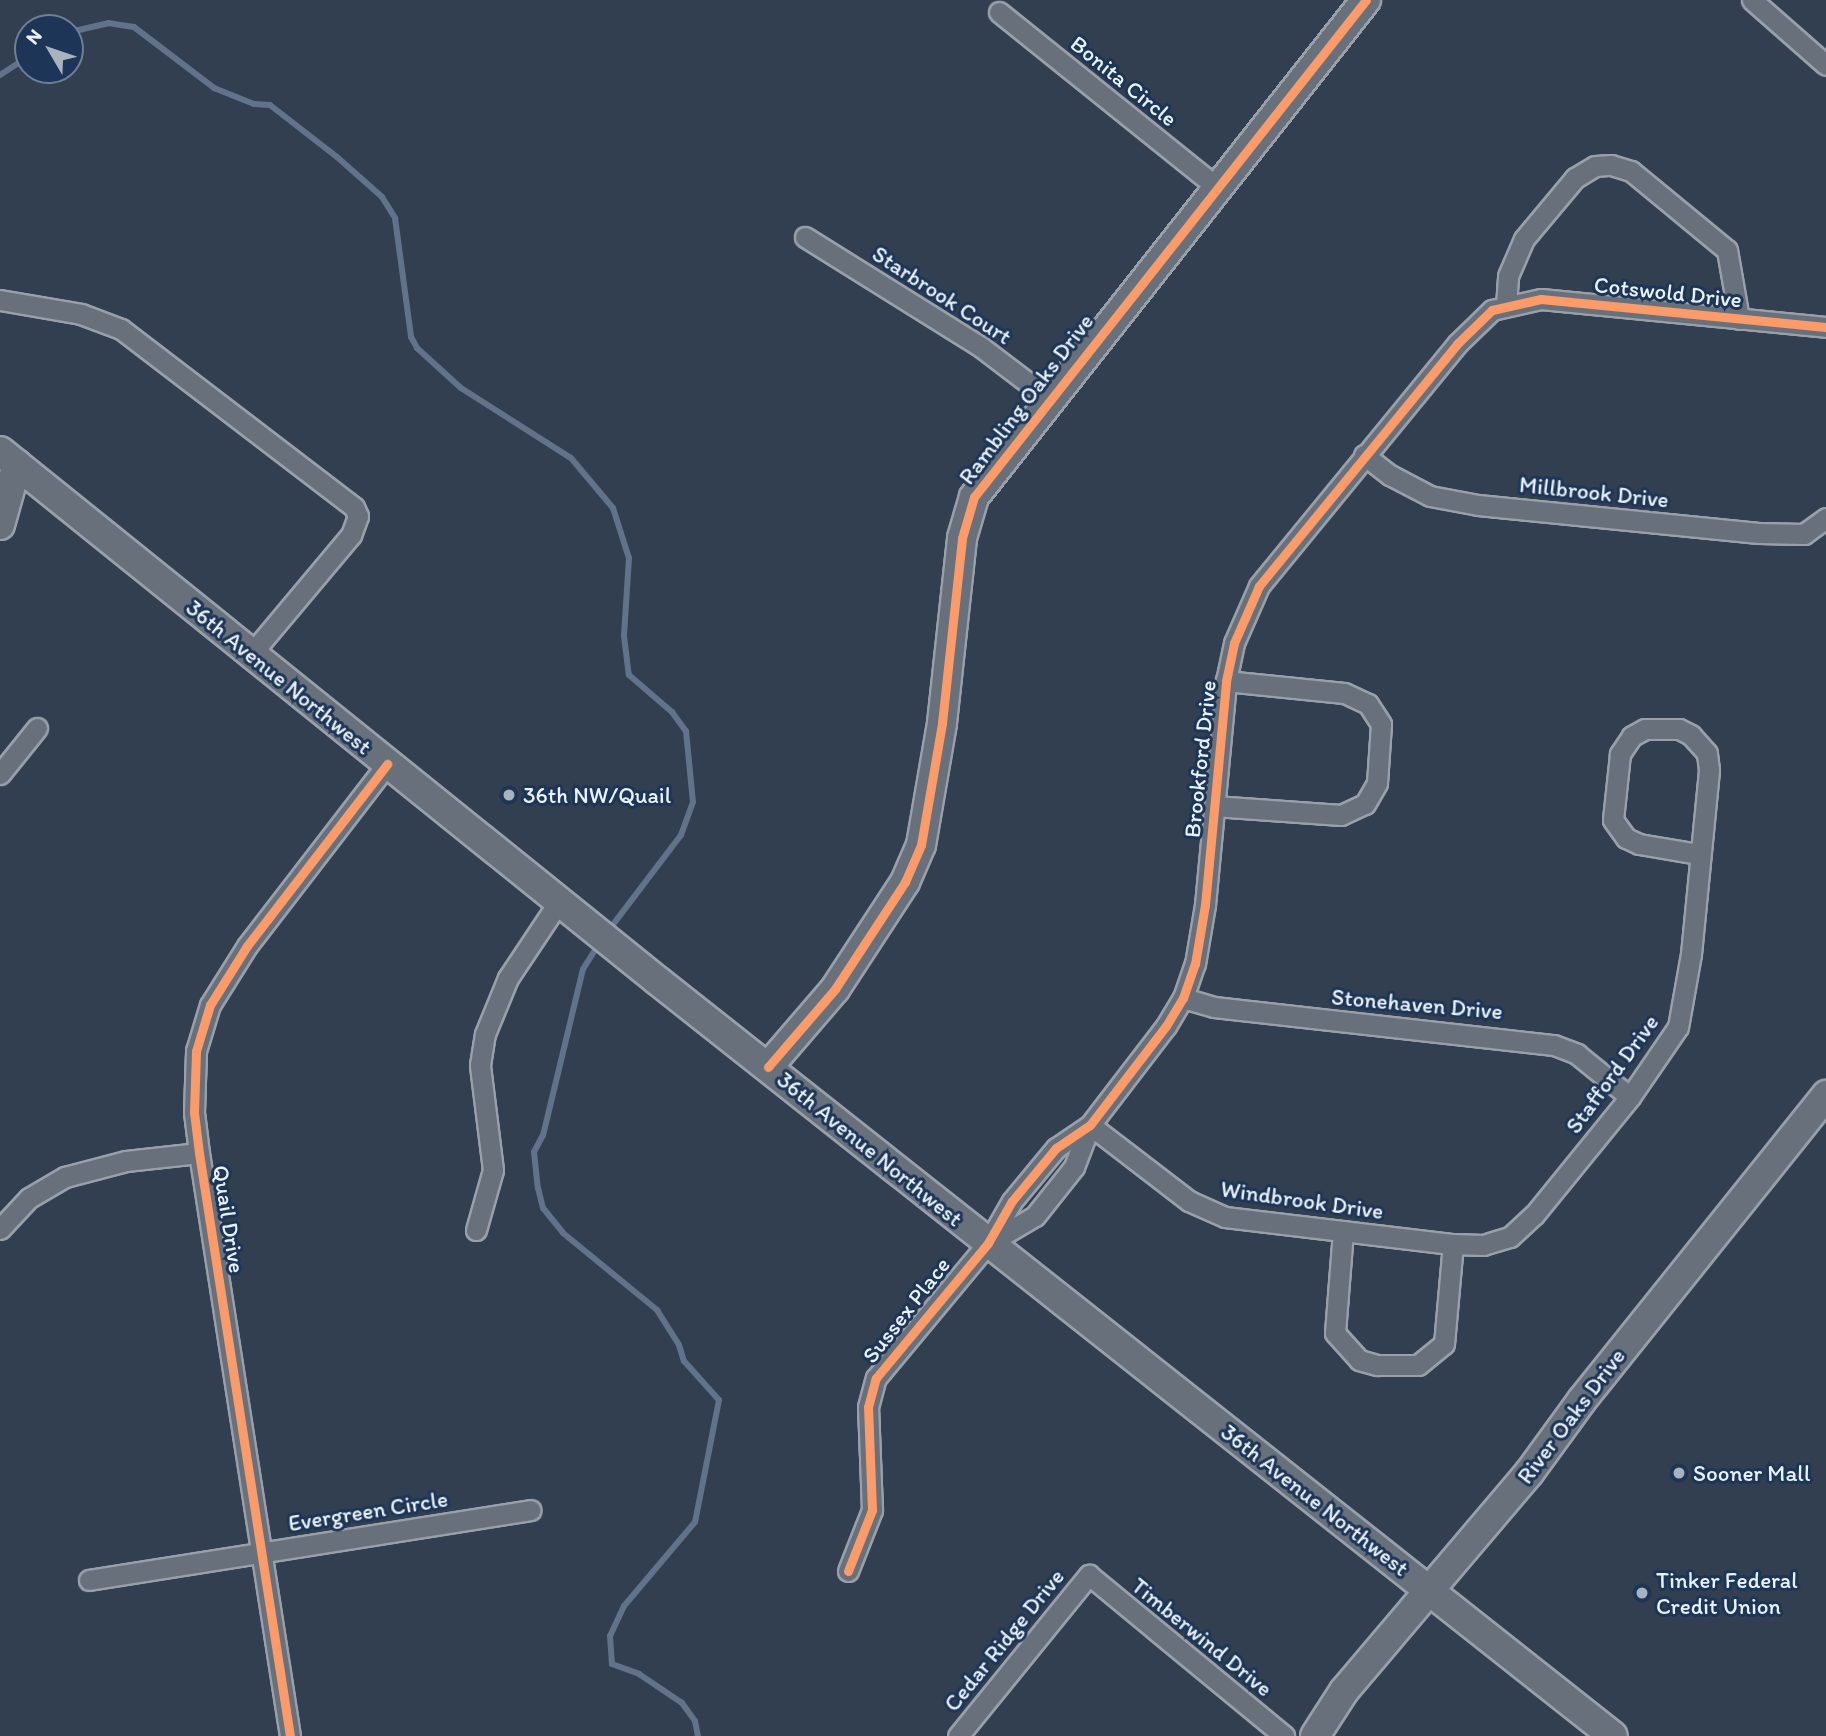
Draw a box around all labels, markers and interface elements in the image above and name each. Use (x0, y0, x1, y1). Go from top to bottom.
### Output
north arrow (14, 14, 84, 84)
text: N (21, 25, 47, 49)
street label: Bonita Circle (1065, 30, 1183, 132)
street label: Starbrook Court (867, 240, 1017, 350)
street label: Cotswold Drive (1593, 271, 1743, 313)
street label: Rambling Oaks Drive (953, 308, 1099, 490)
street label: Millbrook Drive (1518, 470, 1670, 514)
street label: 36th Avenue Northwest (181, 594, 377, 760)
street label: Brookford Drive (1178, 679, 1222, 839)
place label: 36th NW/Quail (523, 781, 671, 809)
marker: 36th NW/Quail (501, 787, 517, 803)
street label: Stonehaven Drive (1330, 983, 1504, 1025)
street label: Stafford Drive (1560, 1009, 1664, 1139)
street label: 36th Avenue Northwest (772, 1066, 968, 1232)
street label: Quail Drive (207, 1162, 251, 1276)
street label: Windbrook Drive (1219, 1175, 1385, 1225)
street label: Sussex Place (856, 1252, 956, 1368)
street label: River Oaks Drive (1511, 1343, 1631, 1489)
street label: 36th Avenue Northwest (1216, 1418, 1414, 1582)
place label: Sooner Mall (1693, 1459, 1810, 1487)
marker: Sooner Mall (1671, 1465, 1687, 1481)
street label: Evergreen Circle (286, 1485, 450, 1537)
street label: Cedar Ridge Drive (938, 1563, 1070, 1717)
place label: Tinker Federal Credit Union (1656, 1566, 1798, 1620)
street label: Timberwind Drive (1126, 1572, 1278, 1702)
marker: Tinker Federal Credit Union (1634, 1585, 1650, 1601)

